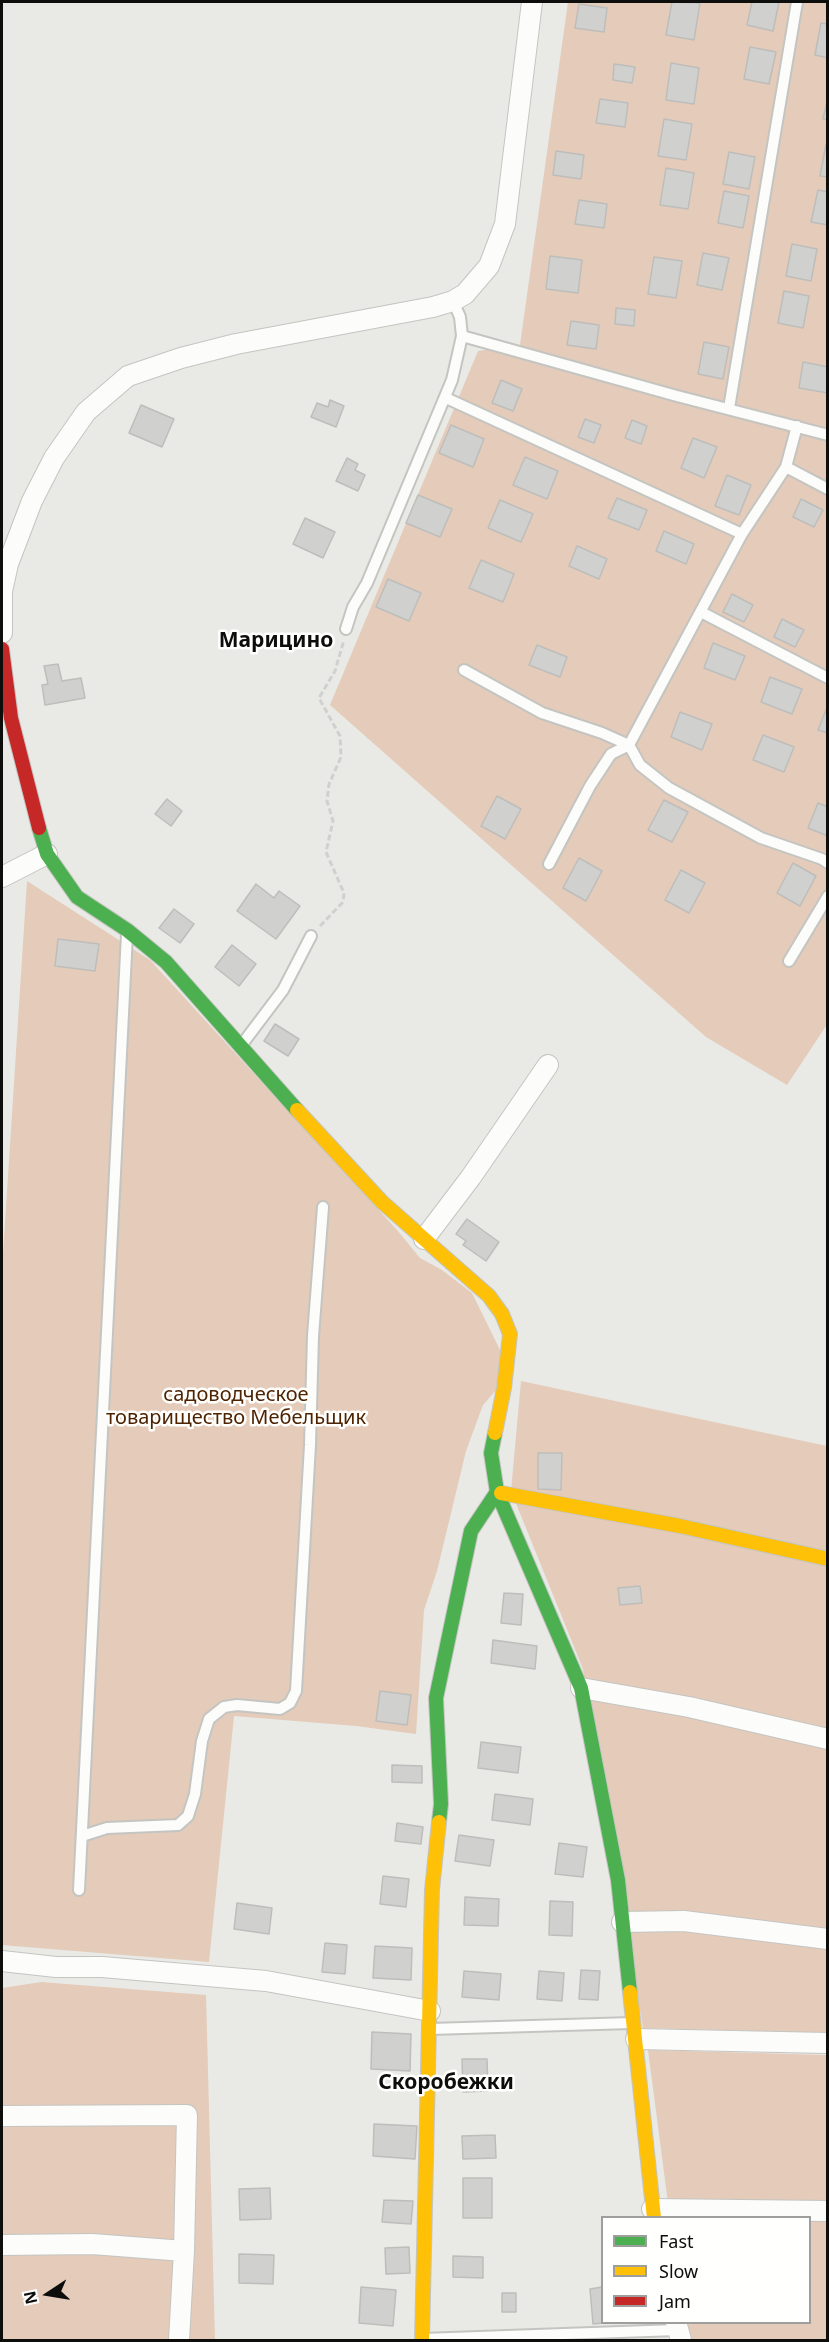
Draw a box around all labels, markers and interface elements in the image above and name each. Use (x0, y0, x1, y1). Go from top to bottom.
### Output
district label: Марицино (219, 628, 333, 654)
park label: садоводческое товарищество Мебельщик (106, 1383, 366, 1430)
district label: Скоробежки (378, 2070, 514, 2096)
legend (601, 2216, 811, 2324)
text: Fast (659, 2229, 694, 2253)
text: Slow (659, 2259, 698, 2283)
north arrow (18, 2264, 78, 2324)
text: N (18, 2289, 43, 2306)
text: Jam (659, 2289, 691, 2313)

